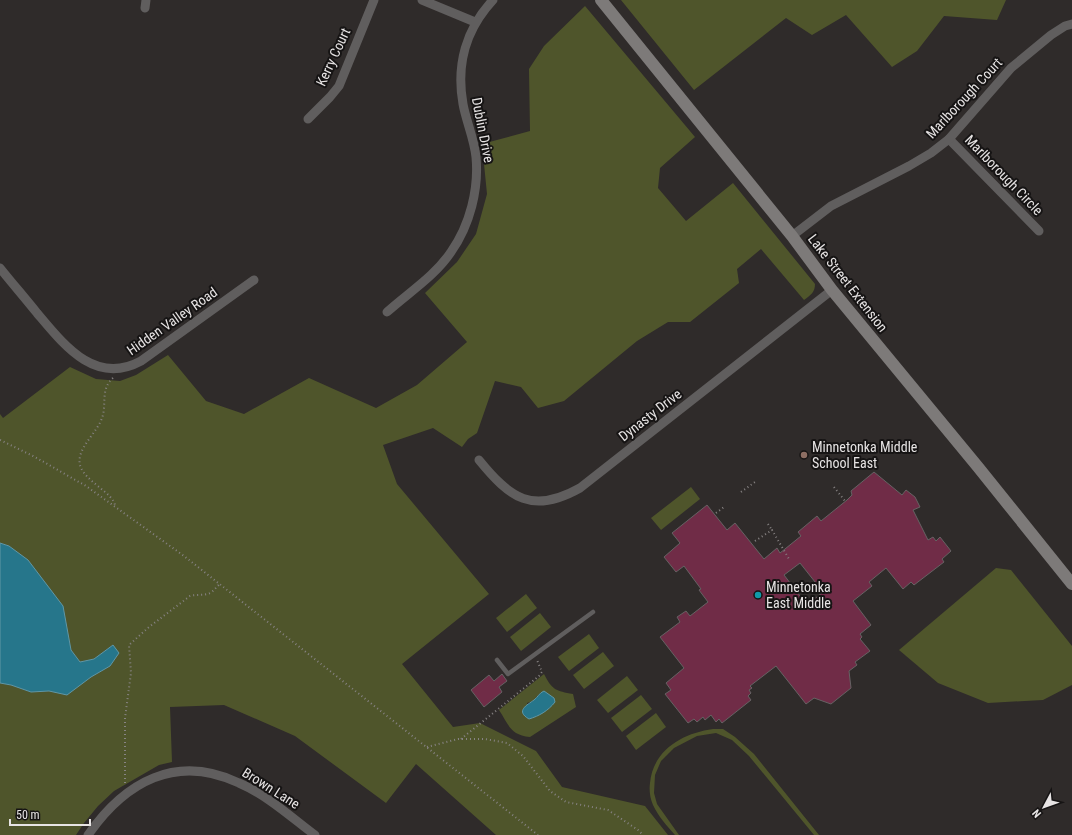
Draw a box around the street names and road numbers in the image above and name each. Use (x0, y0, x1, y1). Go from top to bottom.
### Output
street label: Kerry Court (313, 25, 353, 89)
street label: Marlborough Court (923, 55, 1005, 141)
street label: Dublin Drive (469, 96, 497, 164)
street label: Marlborough Circle (962, 132, 1047, 219)
street label: Lake Street Extension (805, 231, 891, 335)
street label: Hidden Valley Road (124, 284, 220, 358)
street label: Dynasty Drive (616, 385, 685, 444)
street label: Brown Lane (239, 764, 303, 812)

